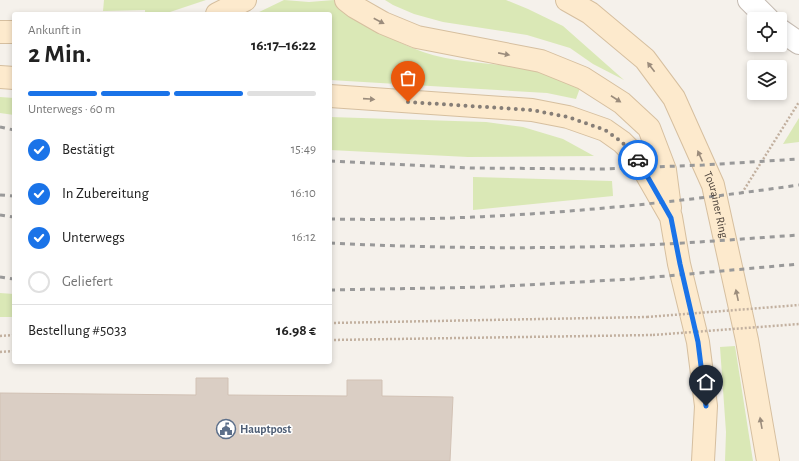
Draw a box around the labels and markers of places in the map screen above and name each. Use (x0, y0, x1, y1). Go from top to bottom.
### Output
pin (391, 61, 425, 102)
pin (689, 365, 723, 406)
public building icon: Hauptpost (215, 418, 237, 440)
place label: Hauptpost (240, 423, 291, 435)

